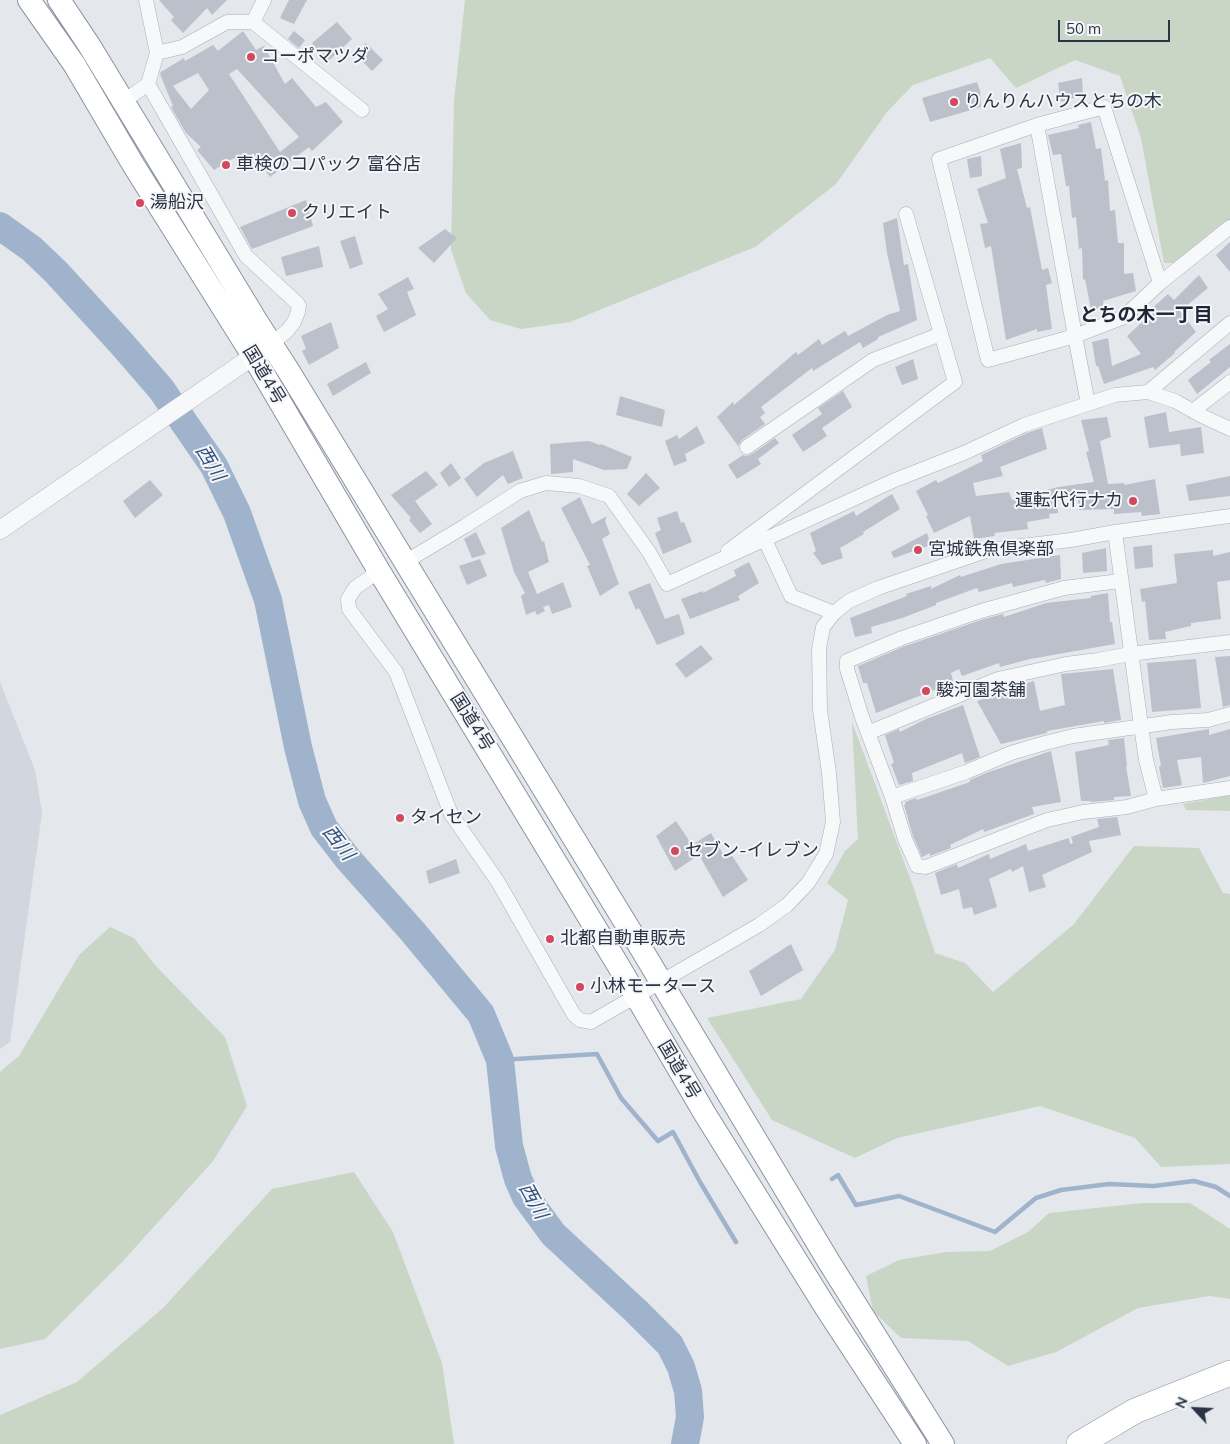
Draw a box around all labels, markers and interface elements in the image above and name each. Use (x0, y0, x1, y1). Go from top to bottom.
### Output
scale bar (1060, 10, 1172, 42)
text: 50 m (1066, 19, 1101, 38)
place label: コーポマツダ (261, 46, 369, 68)
marker: コーポマツダ (245, 51, 257, 63)
place label: りんりんハウスとちの木 (964, 91, 1162, 113)
marker: りんりんハウスとちの木 (948, 96, 960, 108)
place label: 車検のコパック 富谷店 (236, 154, 421, 176)
marker: 車検のコパック 富谷店 (220, 159, 232, 171)
place label: 湯船沢 (150, 192, 204, 214)
marker: 湯船沢 (134, 197, 146, 209)
place label: クリエイト (302, 202, 392, 224)
marker: クリエイト (286, 207, 298, 219)
district label: とちの木一丁目 (1080, 304, 1212, 326)
street label: 国道4号 (238, 342, 290, 408)
water label: 西川 (190, 441, 230, 485)
place label: 運転代行ナカ (1015, 490, 1123, 512)
marker: 運転代行ナカ (1127, 495, 1139, 507)
place label: 宮城鉄魚倶楽部 (928, 539, 1054, 561)
marker: 宮城鉄魚倶楽部 (912, 544, 924, 556)
place label: 駿河園茶舗 (936, 680, 1026, 702)
marker: 駿河園茶舗 (920, 685, 932, 697)
street label: 国道4号 (446, 689, 498, 755)
place label: タイセン (410, 807, 482, 829)
marker: タイセン (394, 812, 406, 824)
water label: 西川 (317, 821, 359, 865)
place label: セブン-イレブン (685, 840, 819, 862)
marker: セブン-イレブン (669, 845, 681, 857)
place label: 北都自動車販売 (560, 928, 686, 950)
marker: 北都自動車販売 (544, 933, 556, 945)
place label: 小林モータース (590, 976, 716, 998)
marker: 小林モータース (574, 981, 586, 993)
street label: 国道4号 (653, 1037, 705, 1103)
water label: 西川 (514, 1179, 552, 1223)
north arrow (1170, 1384, 1220, 1434)
text: N (1171, 1394, 1192, 1411)

